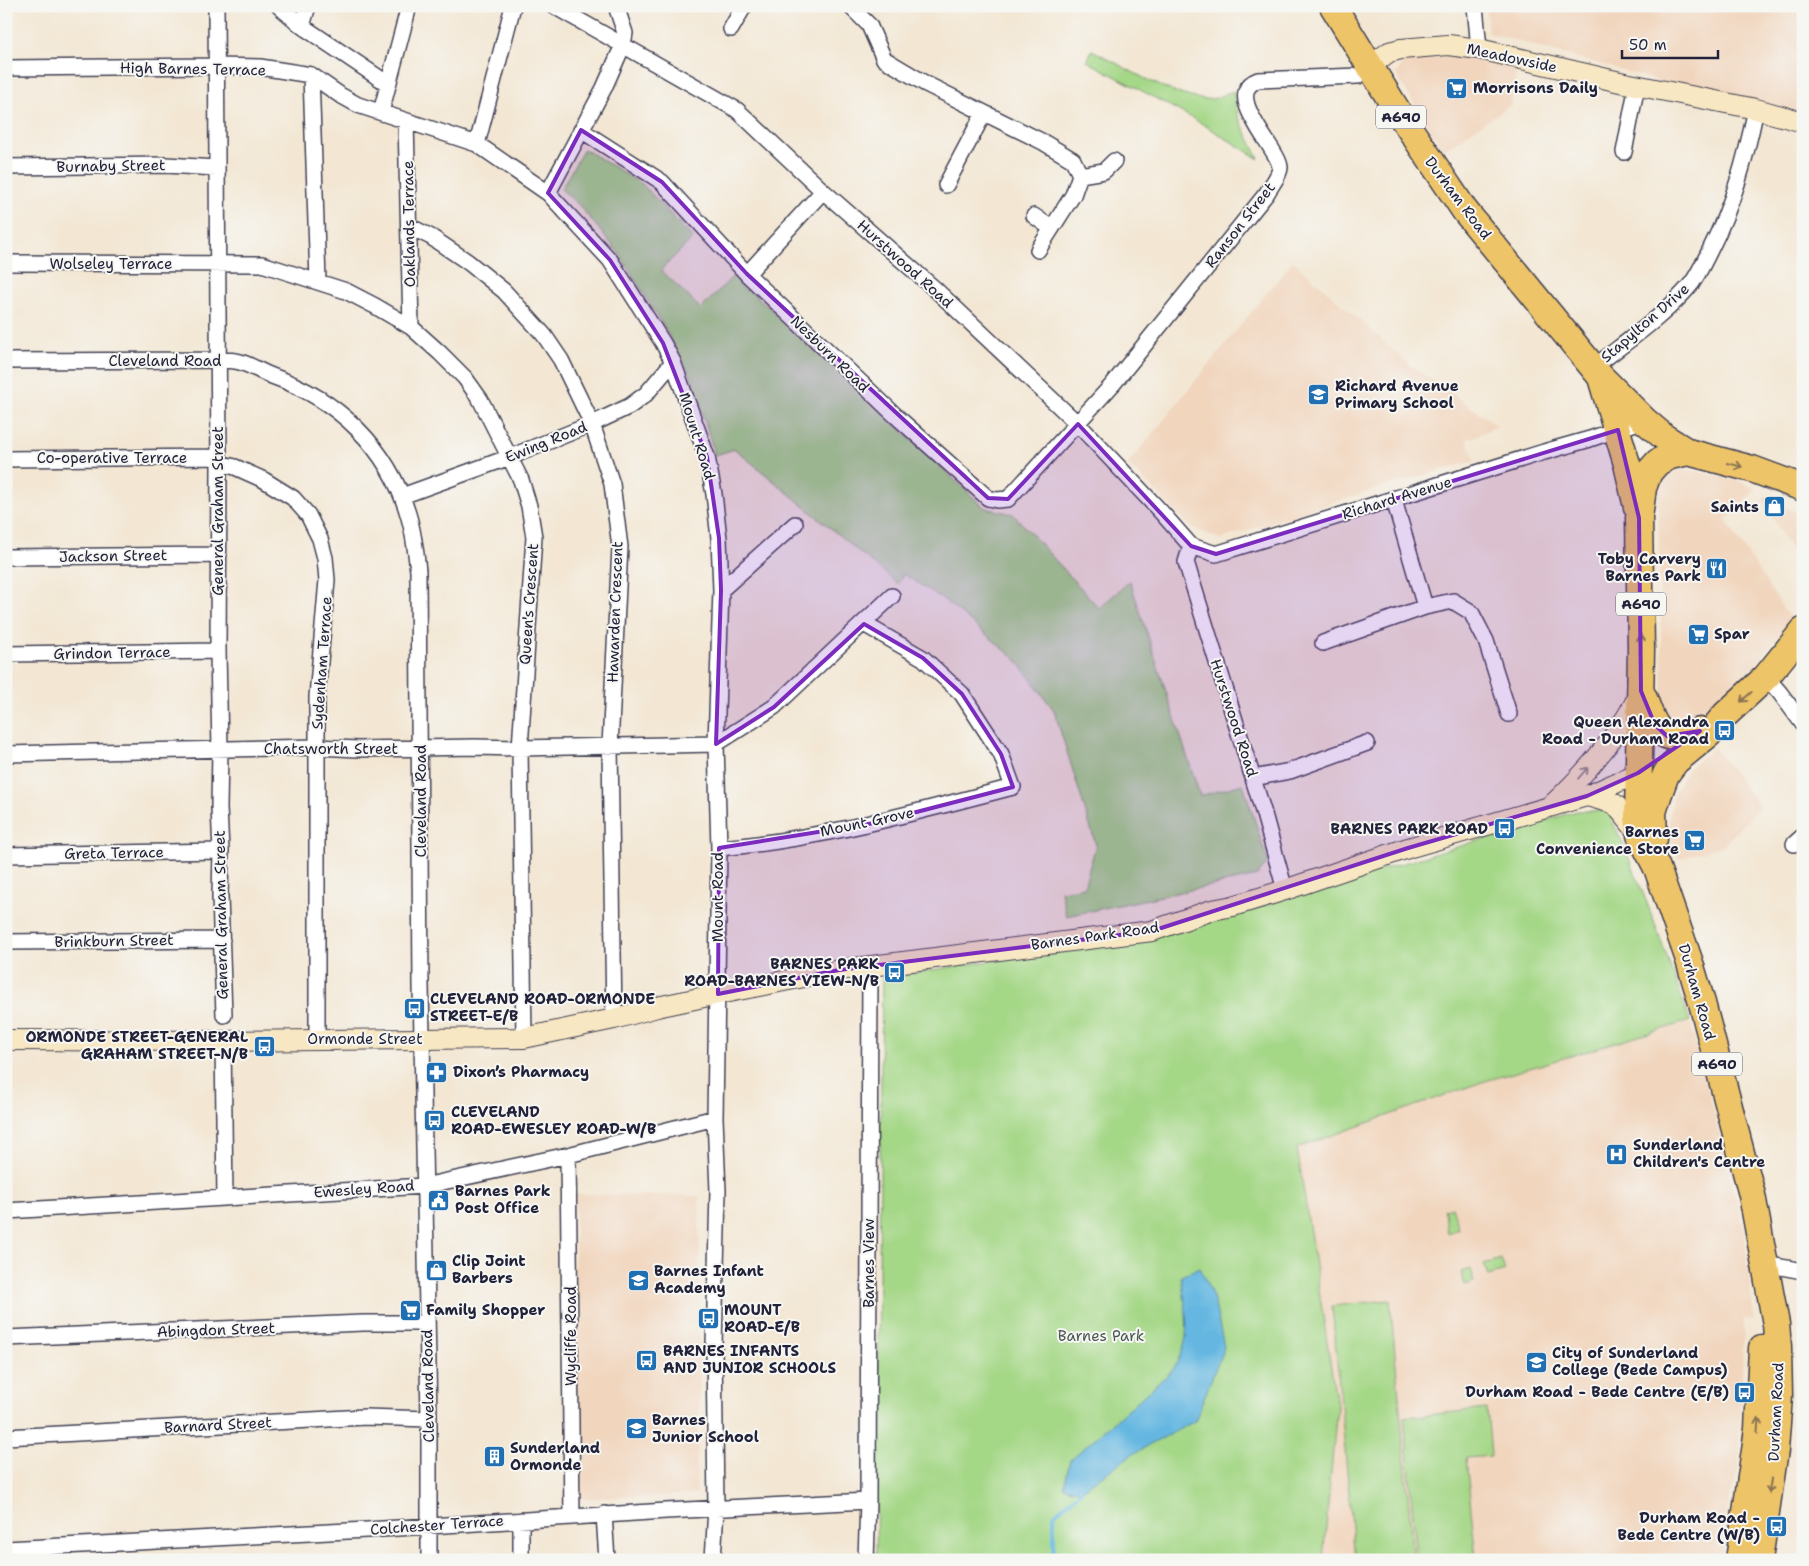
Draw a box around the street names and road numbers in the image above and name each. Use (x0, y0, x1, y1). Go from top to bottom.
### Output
street label: Meadowside (1465, 39, 1559, 77)
street label: High Barnes Terrace (120, 58, 266, 80)
road number: A690 (1376, 105, 1426, 128)
street label: Durham Road (1420, 152, 1496, 244)
street label: Burnaby Street (56, 155, 166, 177)
street label: Oaklands Terrace (398, 160, 420, 288)
street label: Ranson Street (1200, 178, 1280, 272)
street label: Hurstwood Road (853, 215, 958, 313)
street label: Wolseley Terrace (50, 254, 172, 274)
street label: Stapylton Drive (1596, 279, 1694, 367)
street label: Nesburn Road (786, 311, 874, 397)
street label: Cleveland Road (108, 351, 222, 371)
street label: Mount Road (674, 390, 720, 483)
street label: Ewing Road (502, 416, 590, 467)
street label: General Graham Street (208, 426, 228, 596)
street label: Co-operative Terrace (37, 448, 187, 468)
street label: Richard Avenue (1340, 472, 1454, 524)
street label: Hawarden Crescent (603, 541, 627, 683)
street label: Queen's Crescent (515, 543, 543, 665)
street label: Jackson Street (59, 545, 167, 567)
road number: A690 (1616, 592, 1666, 616)
street label: Sydenham Terrace (307, 596, 337, 730)
street label: Grindon Terrace (53, 642, 171, 664)
street label: Hurstwood Road (1205, 656, 1263, 780)
street label: Chatsworth Street (264, 739, 398, 759)
street label: Cleveland Road (411, 744, 431, 858)
street label: Mount Grove (818, 802, 916, 842)
street label: General Graham Street (210, 830, 232, 1000)
street label: Greta Terrace (64, 842, 164, 864)
street label: Mount Road (708, 851, 728, 942)
street label: Barnes Park Road (1030, 917, 1161, 955)
street label: Brinkburn Street (54, 930, 174, 952)
street label: Durham Road (1674, 942, 1720, 1043)
street label: Ormonde Street (307, 1029, 423, 1049)
road number: A690 (1692, 1052, 1742, 1076)
street label: Ewesley Road (313, 1175, 416, 1203)
street label: Barnes View (859, 1218, 879, 1308)
street label: Wycliffe Road (561, 1285, 581, 1386)
street label: Abingdon Street (156, 1318, 276, 1342)
street label: Cleveland Road (417, 1329, 439, 1443)
street label: Durham Road (1763, 1361, 1789, 1462)
street label: Barnard Street (164, 1412, 272, 1438)
street label: Colchester Terrace (369, 1510, 505, 1540)

